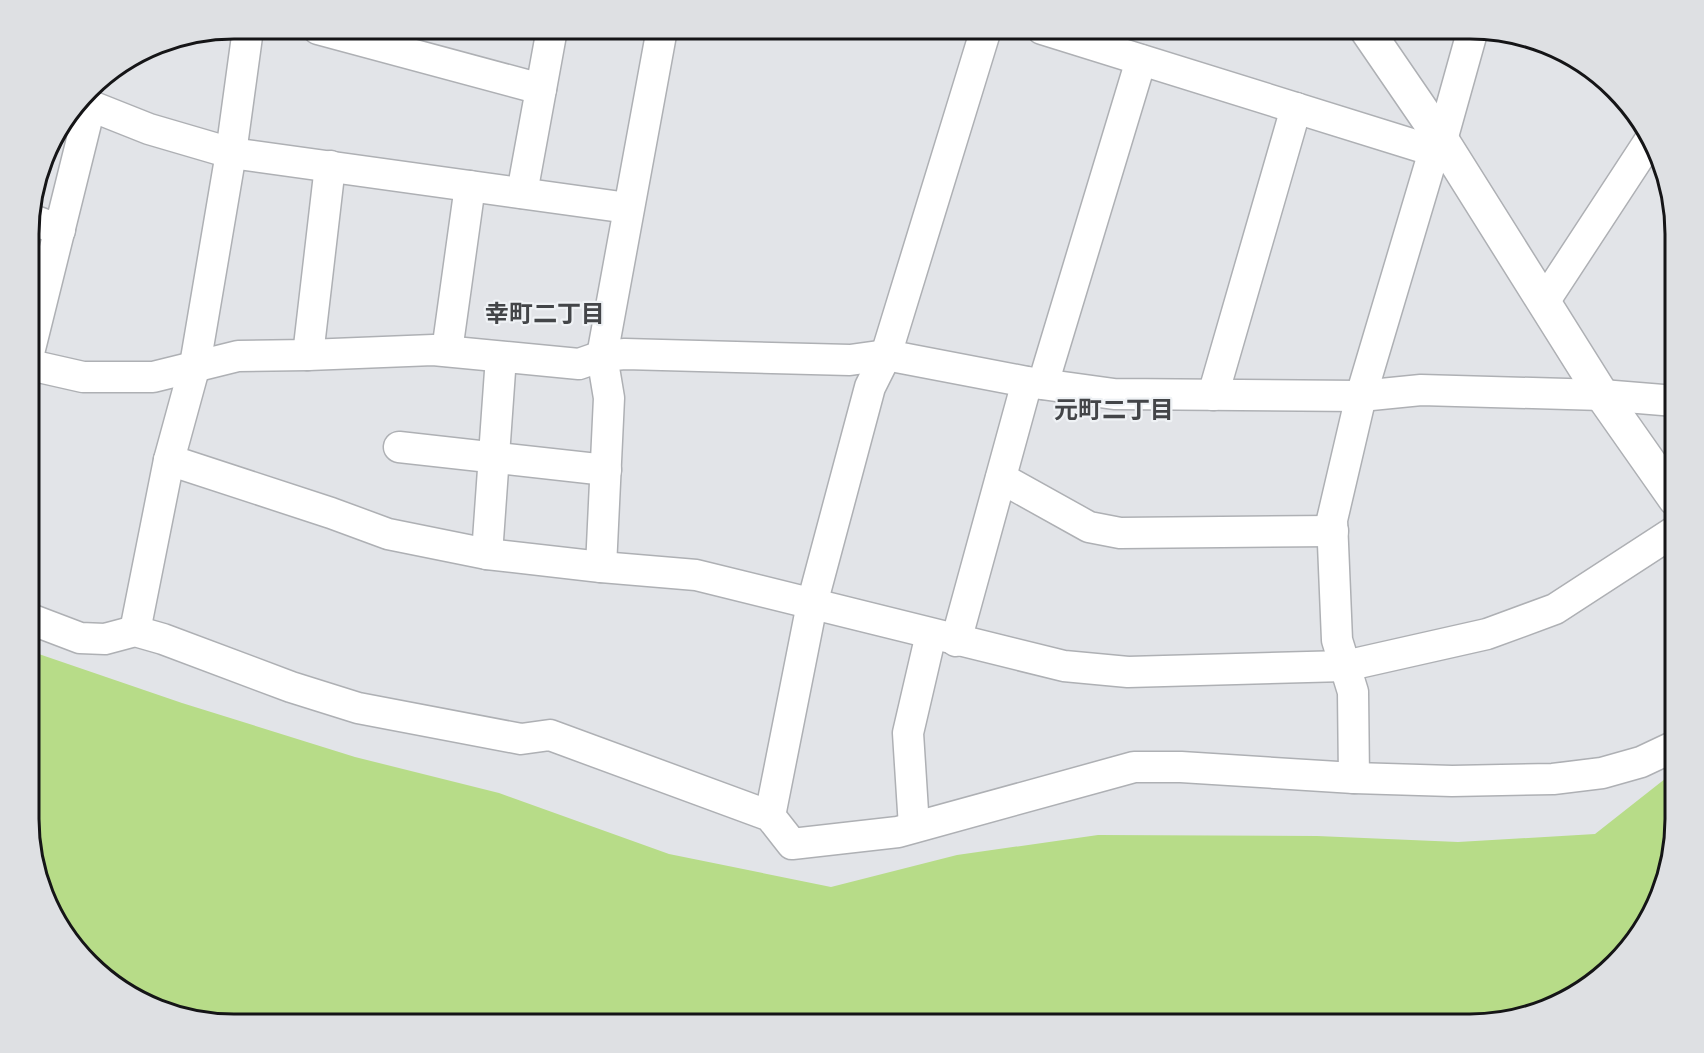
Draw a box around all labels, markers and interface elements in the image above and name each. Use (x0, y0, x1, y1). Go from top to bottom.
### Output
district label: 幸町二丁目 (485, 298, 605, 329)
district label: 元町二丁目 (1054, 394, 1174, 425)

